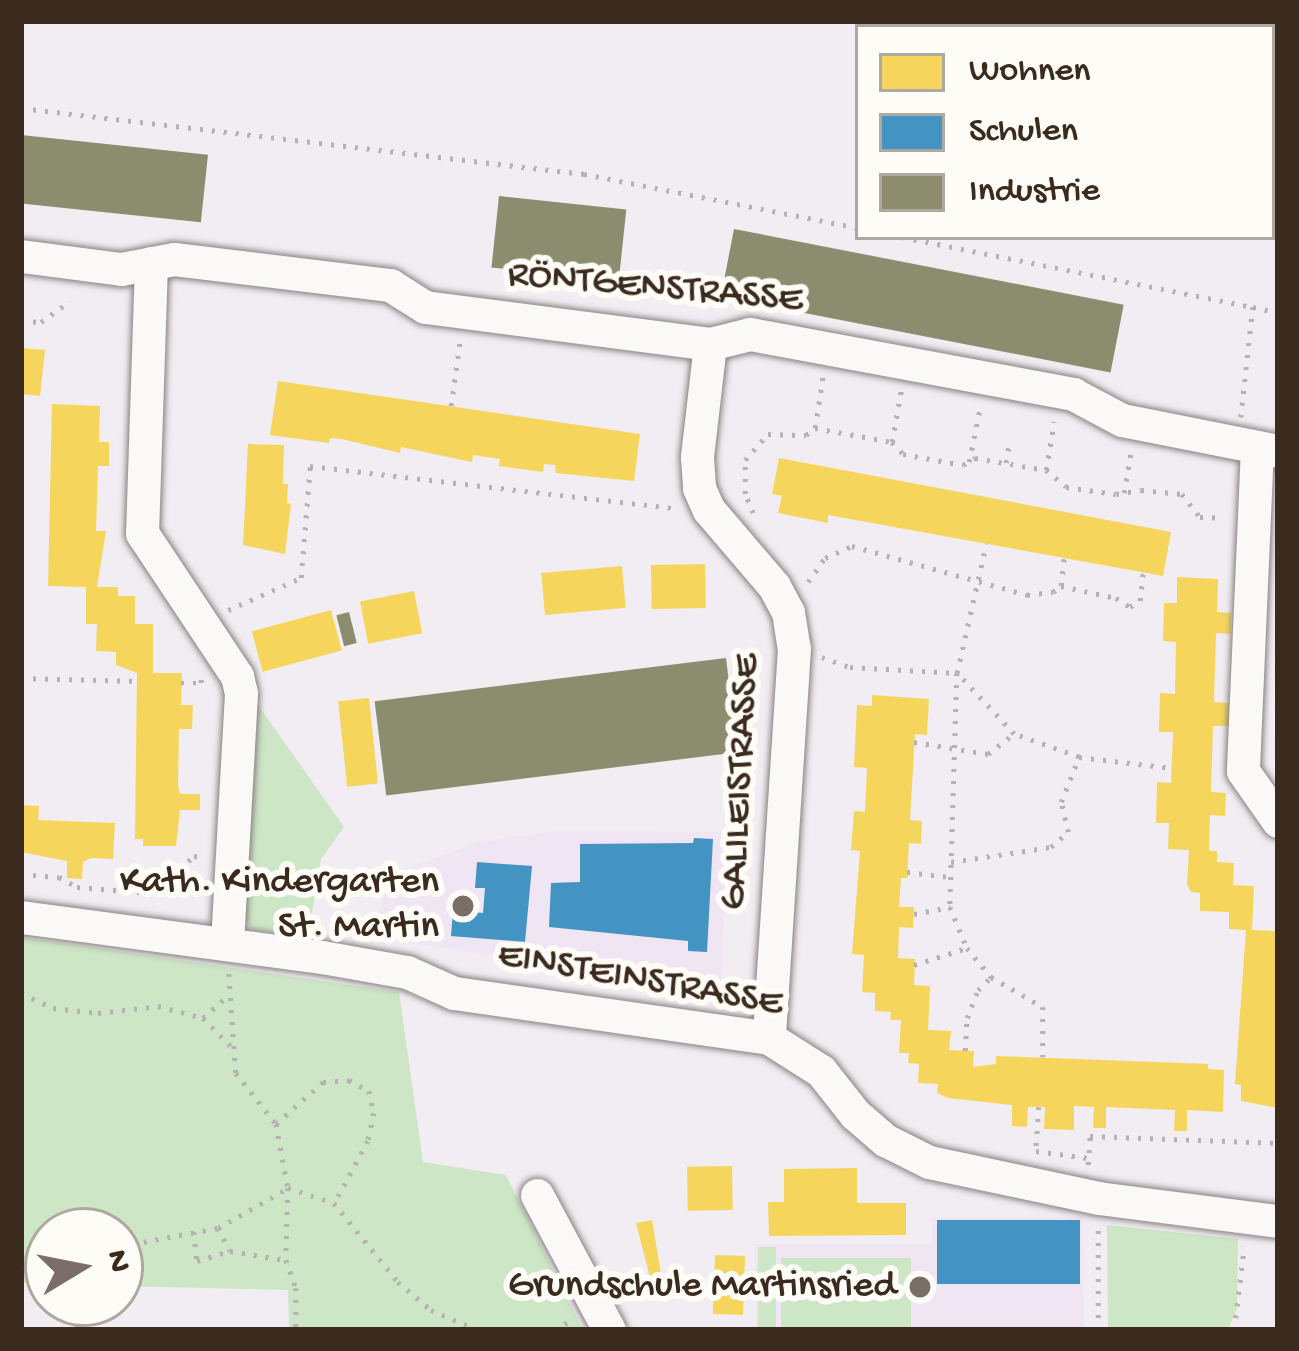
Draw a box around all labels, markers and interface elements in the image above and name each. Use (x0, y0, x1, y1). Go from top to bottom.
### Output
legend (855, 24, 1275, 240)
text: Wohnen (969, 51, 1090, 94)
text: Schulen (969, 111, 1078, 154)
text: Industrie (969, 171, 1100, 214)
street label: RÖNTGENSTRASSE (506, 253, 804, 325)
street label: GALILEISTRASSE (712, 653, 772, 911)
place label: Kath. Kindergarten St. Martin (120, 861, 439, 952)
marker: Kath. Kindergarten St. Martin (450, 893, 476, 919)
street label: EINSTEINSTRASSE (494, 933, 786, 1029)
north arrow (24, 1207, 144, 1327)
text: N (96, 1247, 137, 1275)
place label: Grundschule Martinsried (508, 1264, 896, 1310)
marker: Grundschule Martinsried (907, 1274, 933, 1300)

